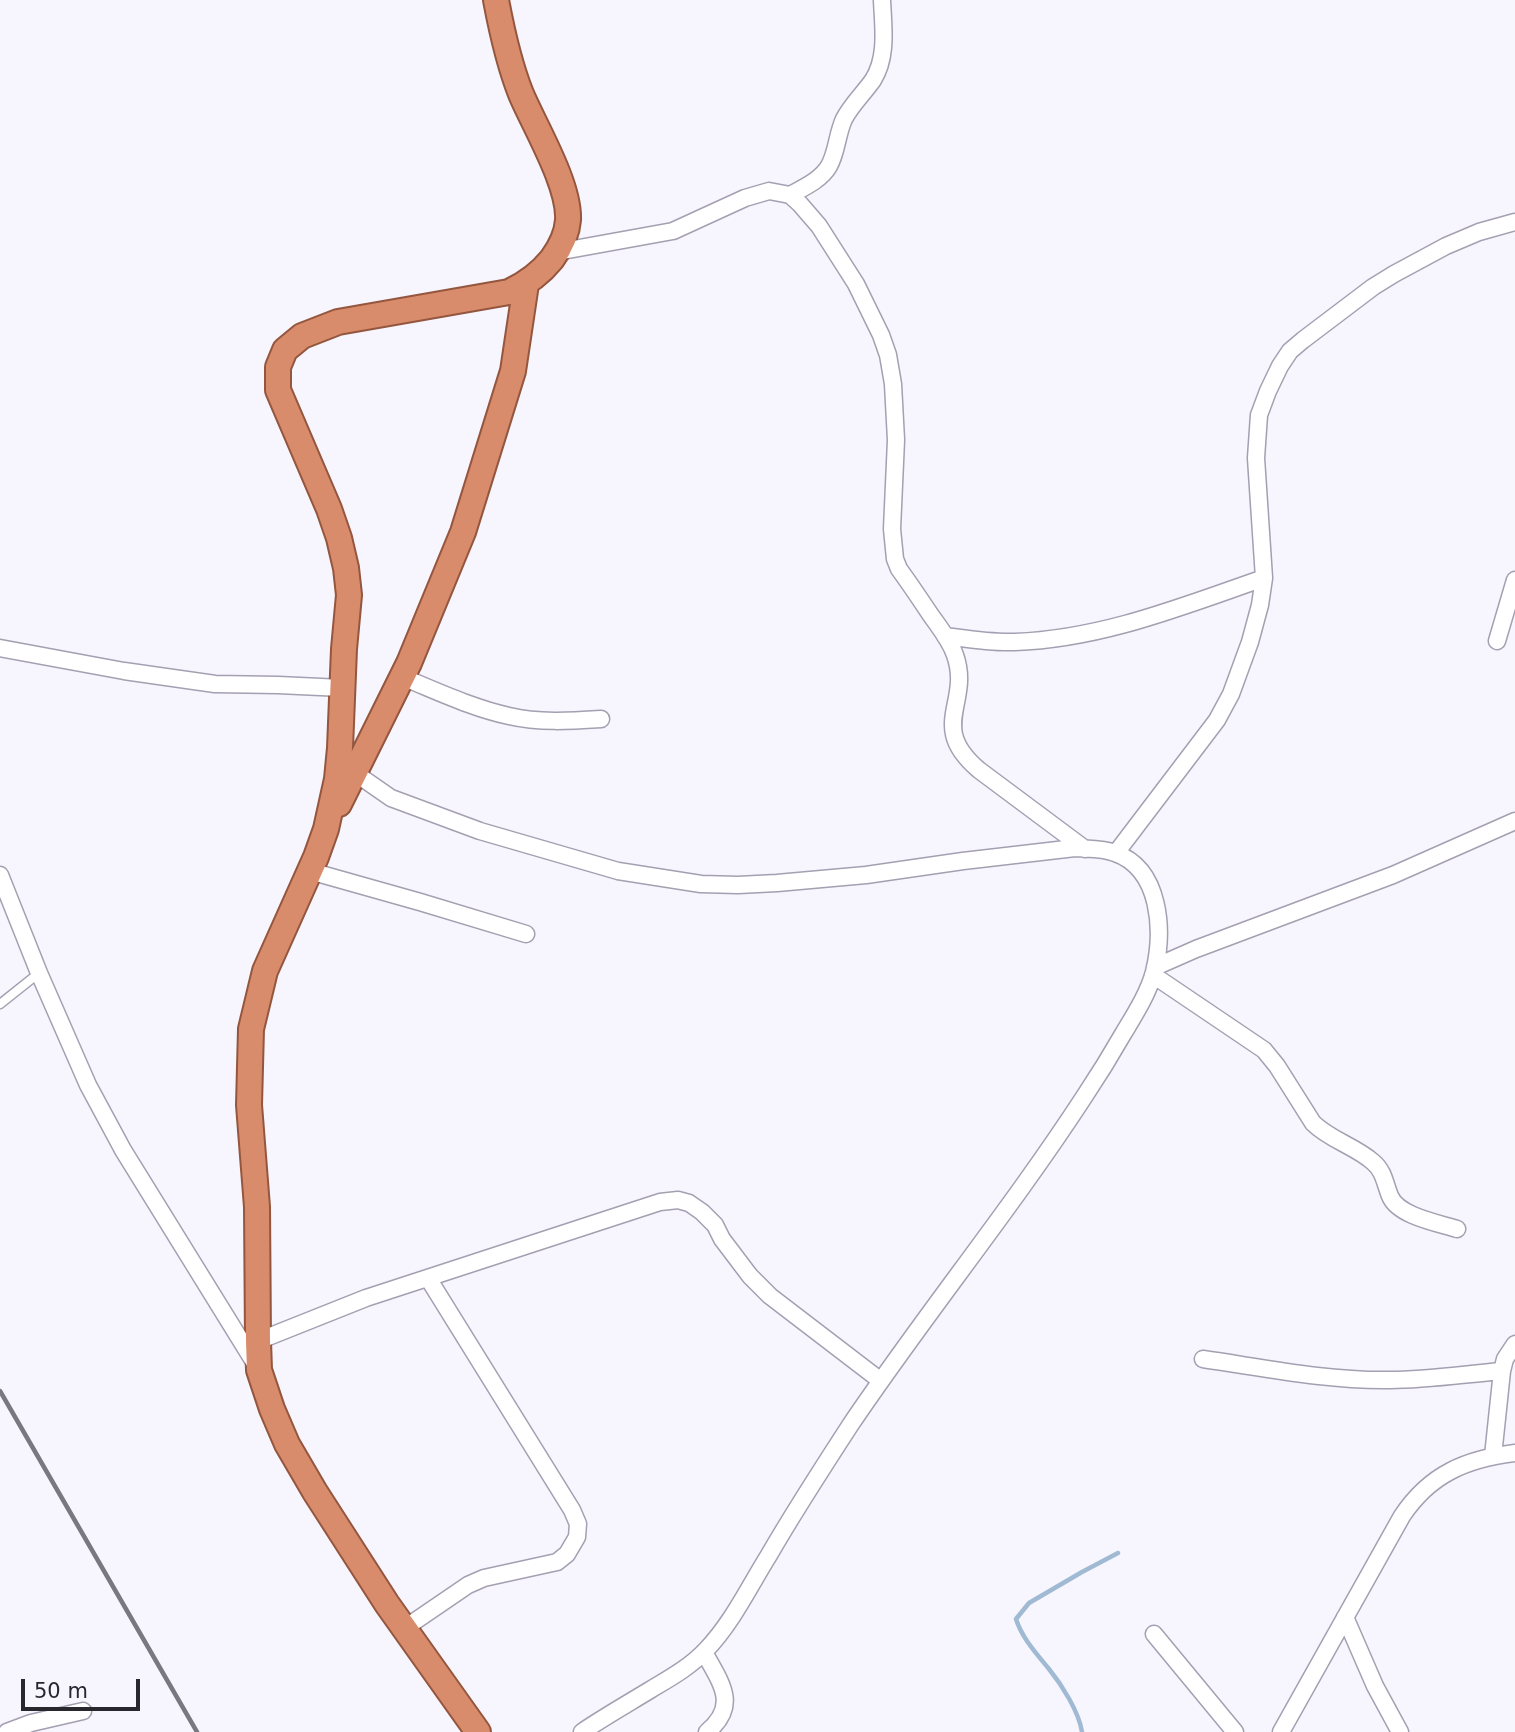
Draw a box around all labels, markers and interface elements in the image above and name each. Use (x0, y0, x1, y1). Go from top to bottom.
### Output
scale bar (24, 1666, 144, 1710)
text: 50 m (34, 1679, 88, 1703)

